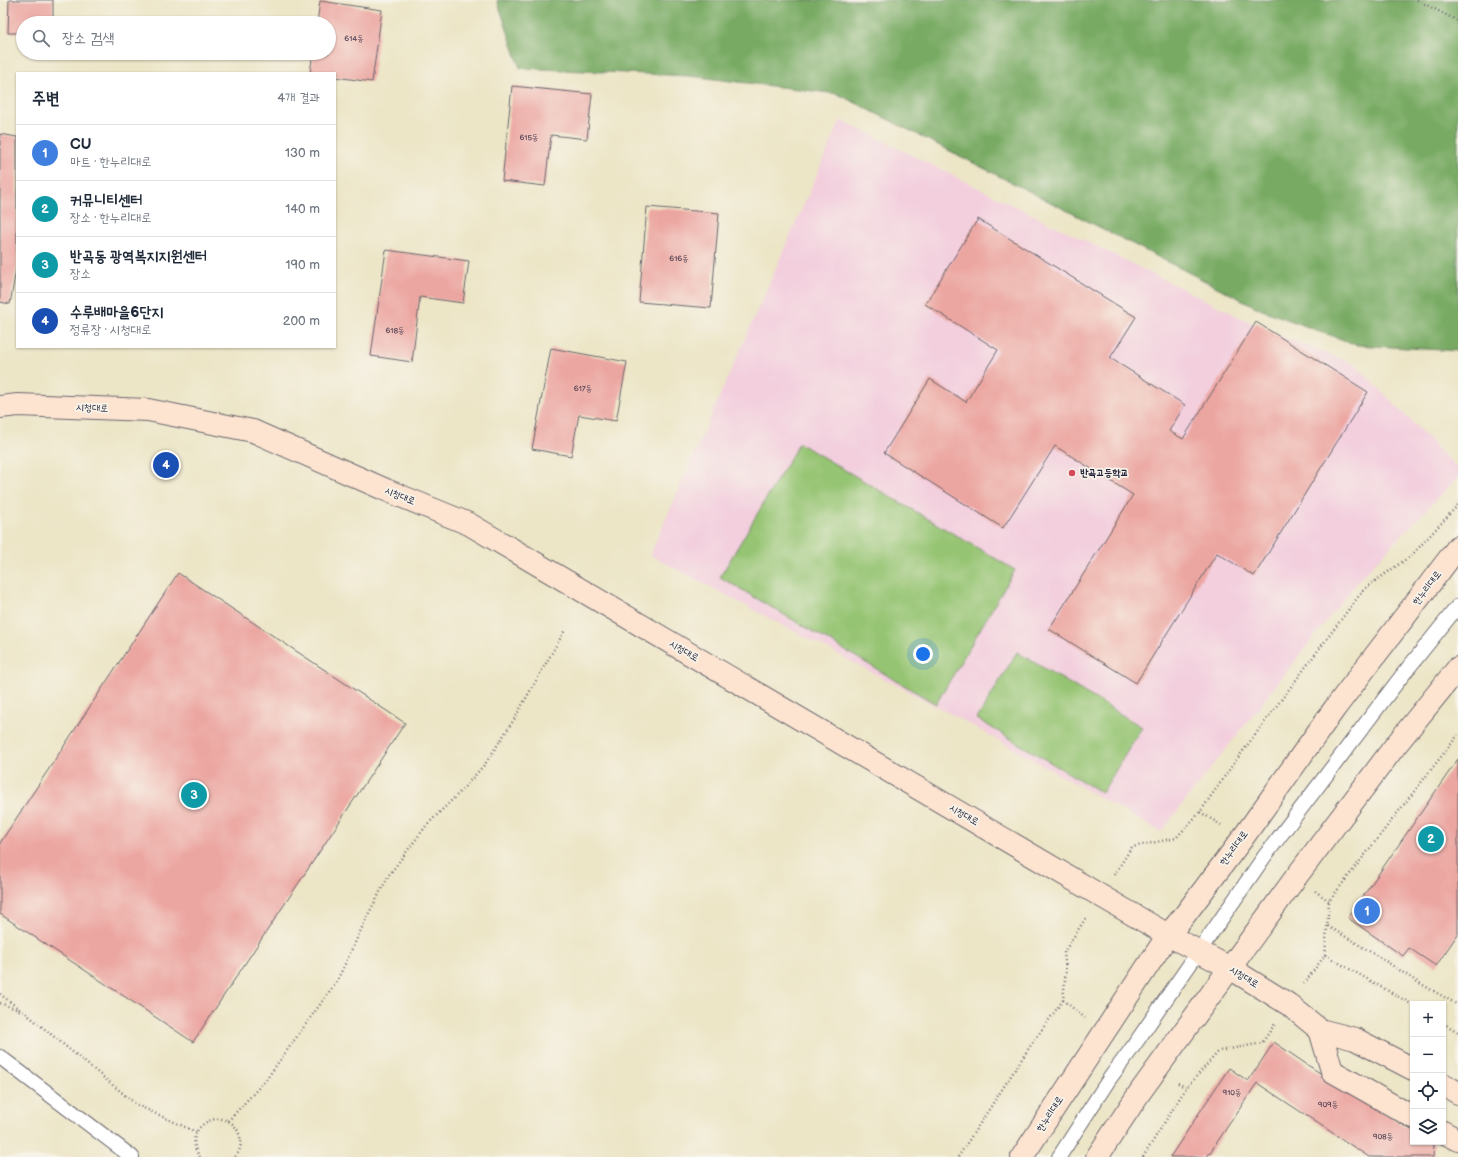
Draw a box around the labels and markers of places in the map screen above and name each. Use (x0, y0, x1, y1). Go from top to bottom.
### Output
pin: 4 (153, 450, 179, 480)
place label: 반곡고등학교 (1080, 467, 1128, 479)
marker: 반곡고등학교 (1067, 468, 1077, 478)
pin: 3 (181, 780, 207, 810)
pin: 2 (1418, 824, 1444, 854)
pin: 1 (1354, 896, 1380, 926)

